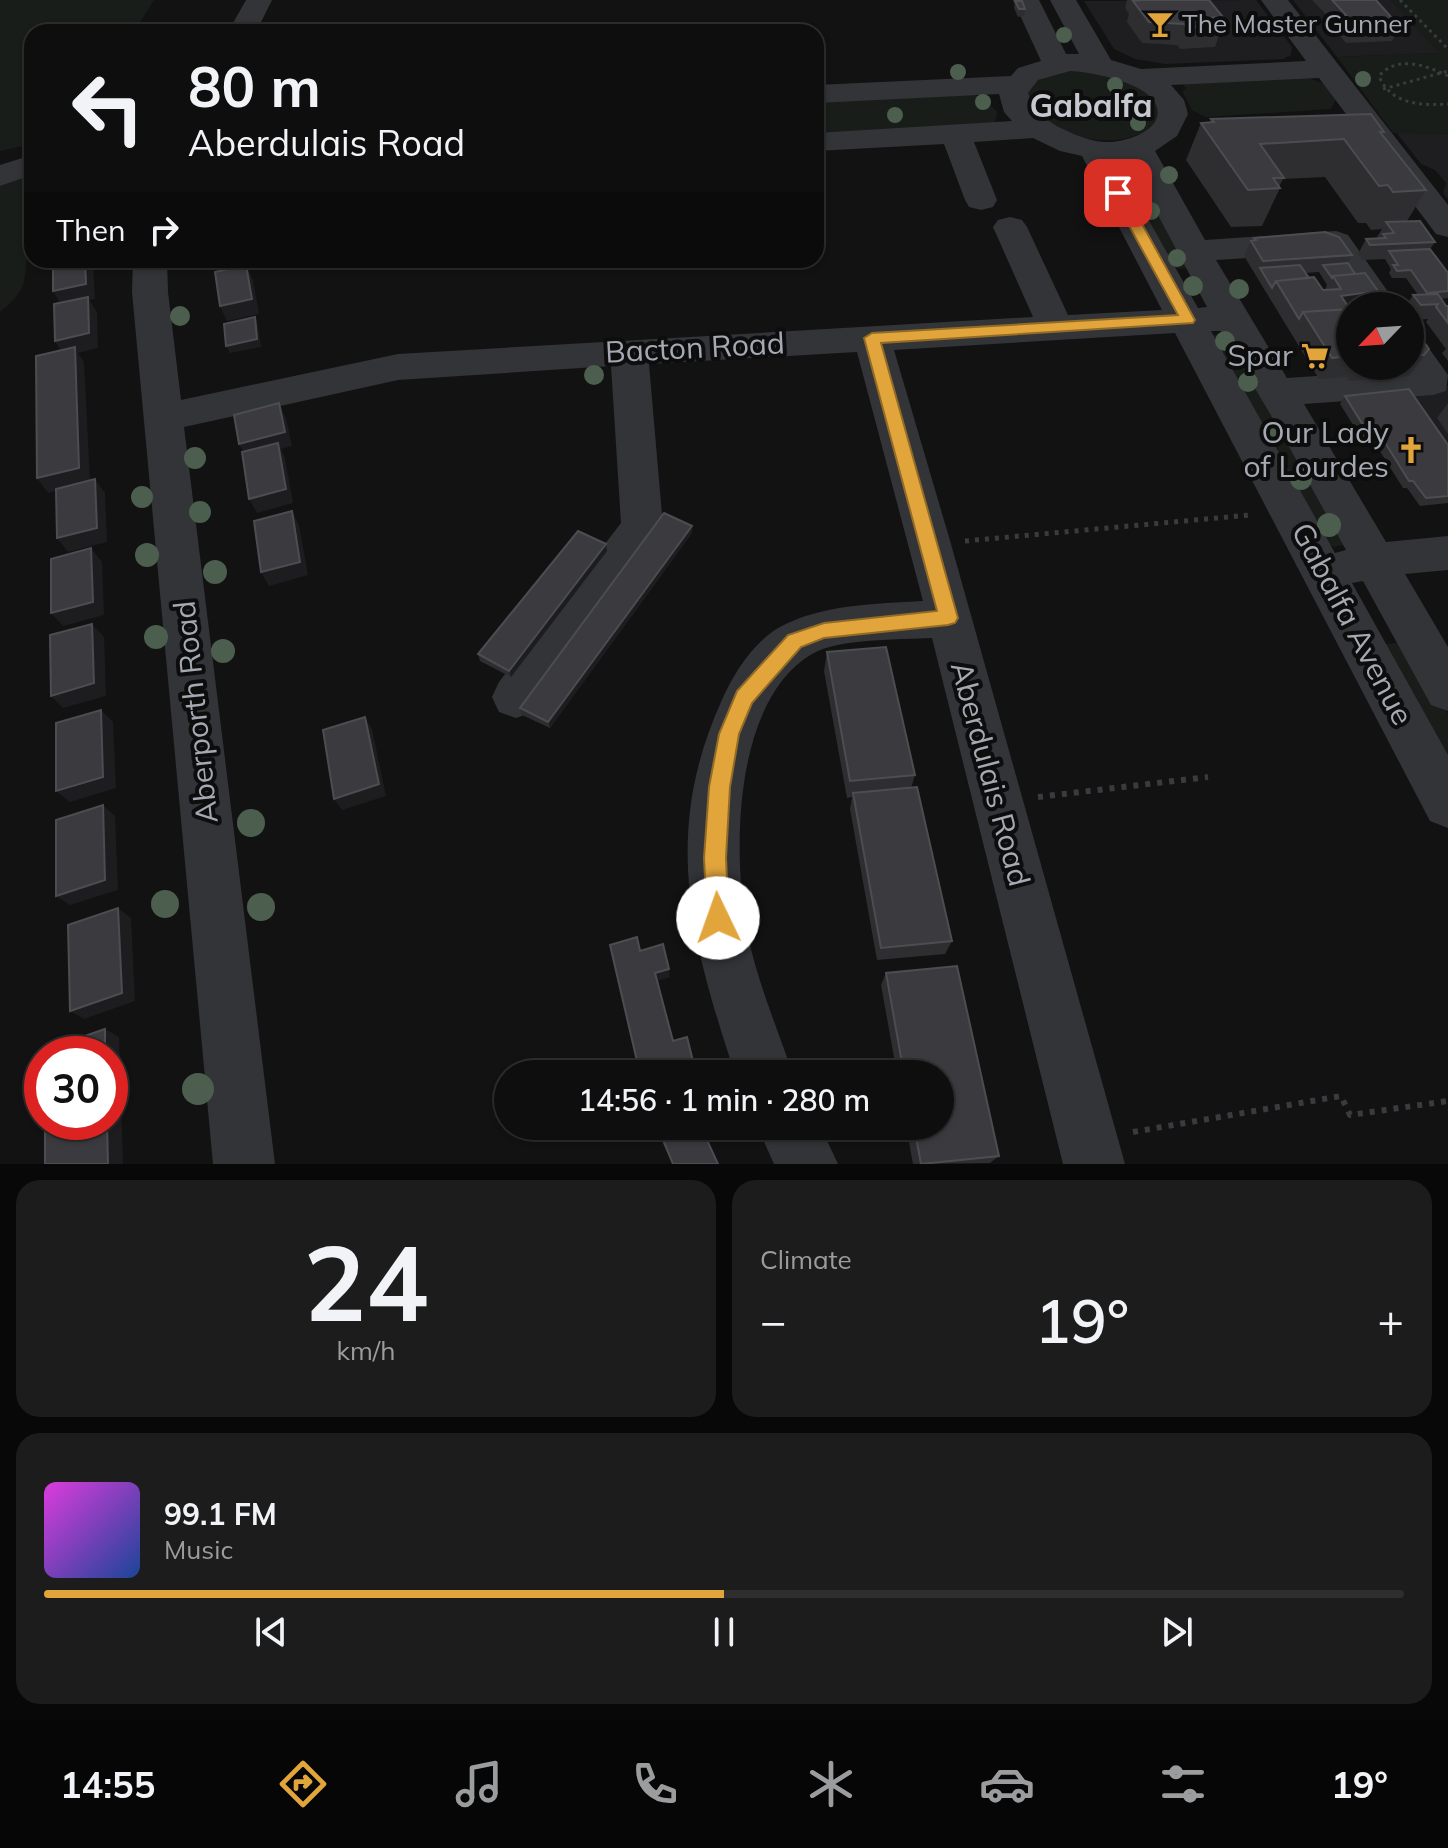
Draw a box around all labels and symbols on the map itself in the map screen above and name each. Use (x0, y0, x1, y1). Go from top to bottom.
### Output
place label: The Master Gunner (1182, 7, 1413, 40)
bar icon: The Master Gunner (1145, 9, 1175, 39)
district label: Gabalfa (1029, 85, 1153, 125)
pin (1084, 159, 1152, 227)
north arrow (1336, 292, 1424, 380)
street label: Bacton Road (604, 323, 786, 371)
place label: Spar (1227, 336, 1293, 374)
supermarket icon: Spar (1300, 341, 1330, 371)
place label: Our Lady of Lourdes (1244, 413, 1389, 485)
church icon: Our Lady of Lourdes (1396, 435, 1426, 465)
street label: Gabalfa Avenue (1284, 516, 1422, 731)
street label: Aberporth Road (164, 599, 226, 825)
street label: Aberdulais Road (943, 657, 1039, 890)
position arrow (676, 876, 760, 960)
speed limit sign: 30 (24, 1036, 128, 1140)

